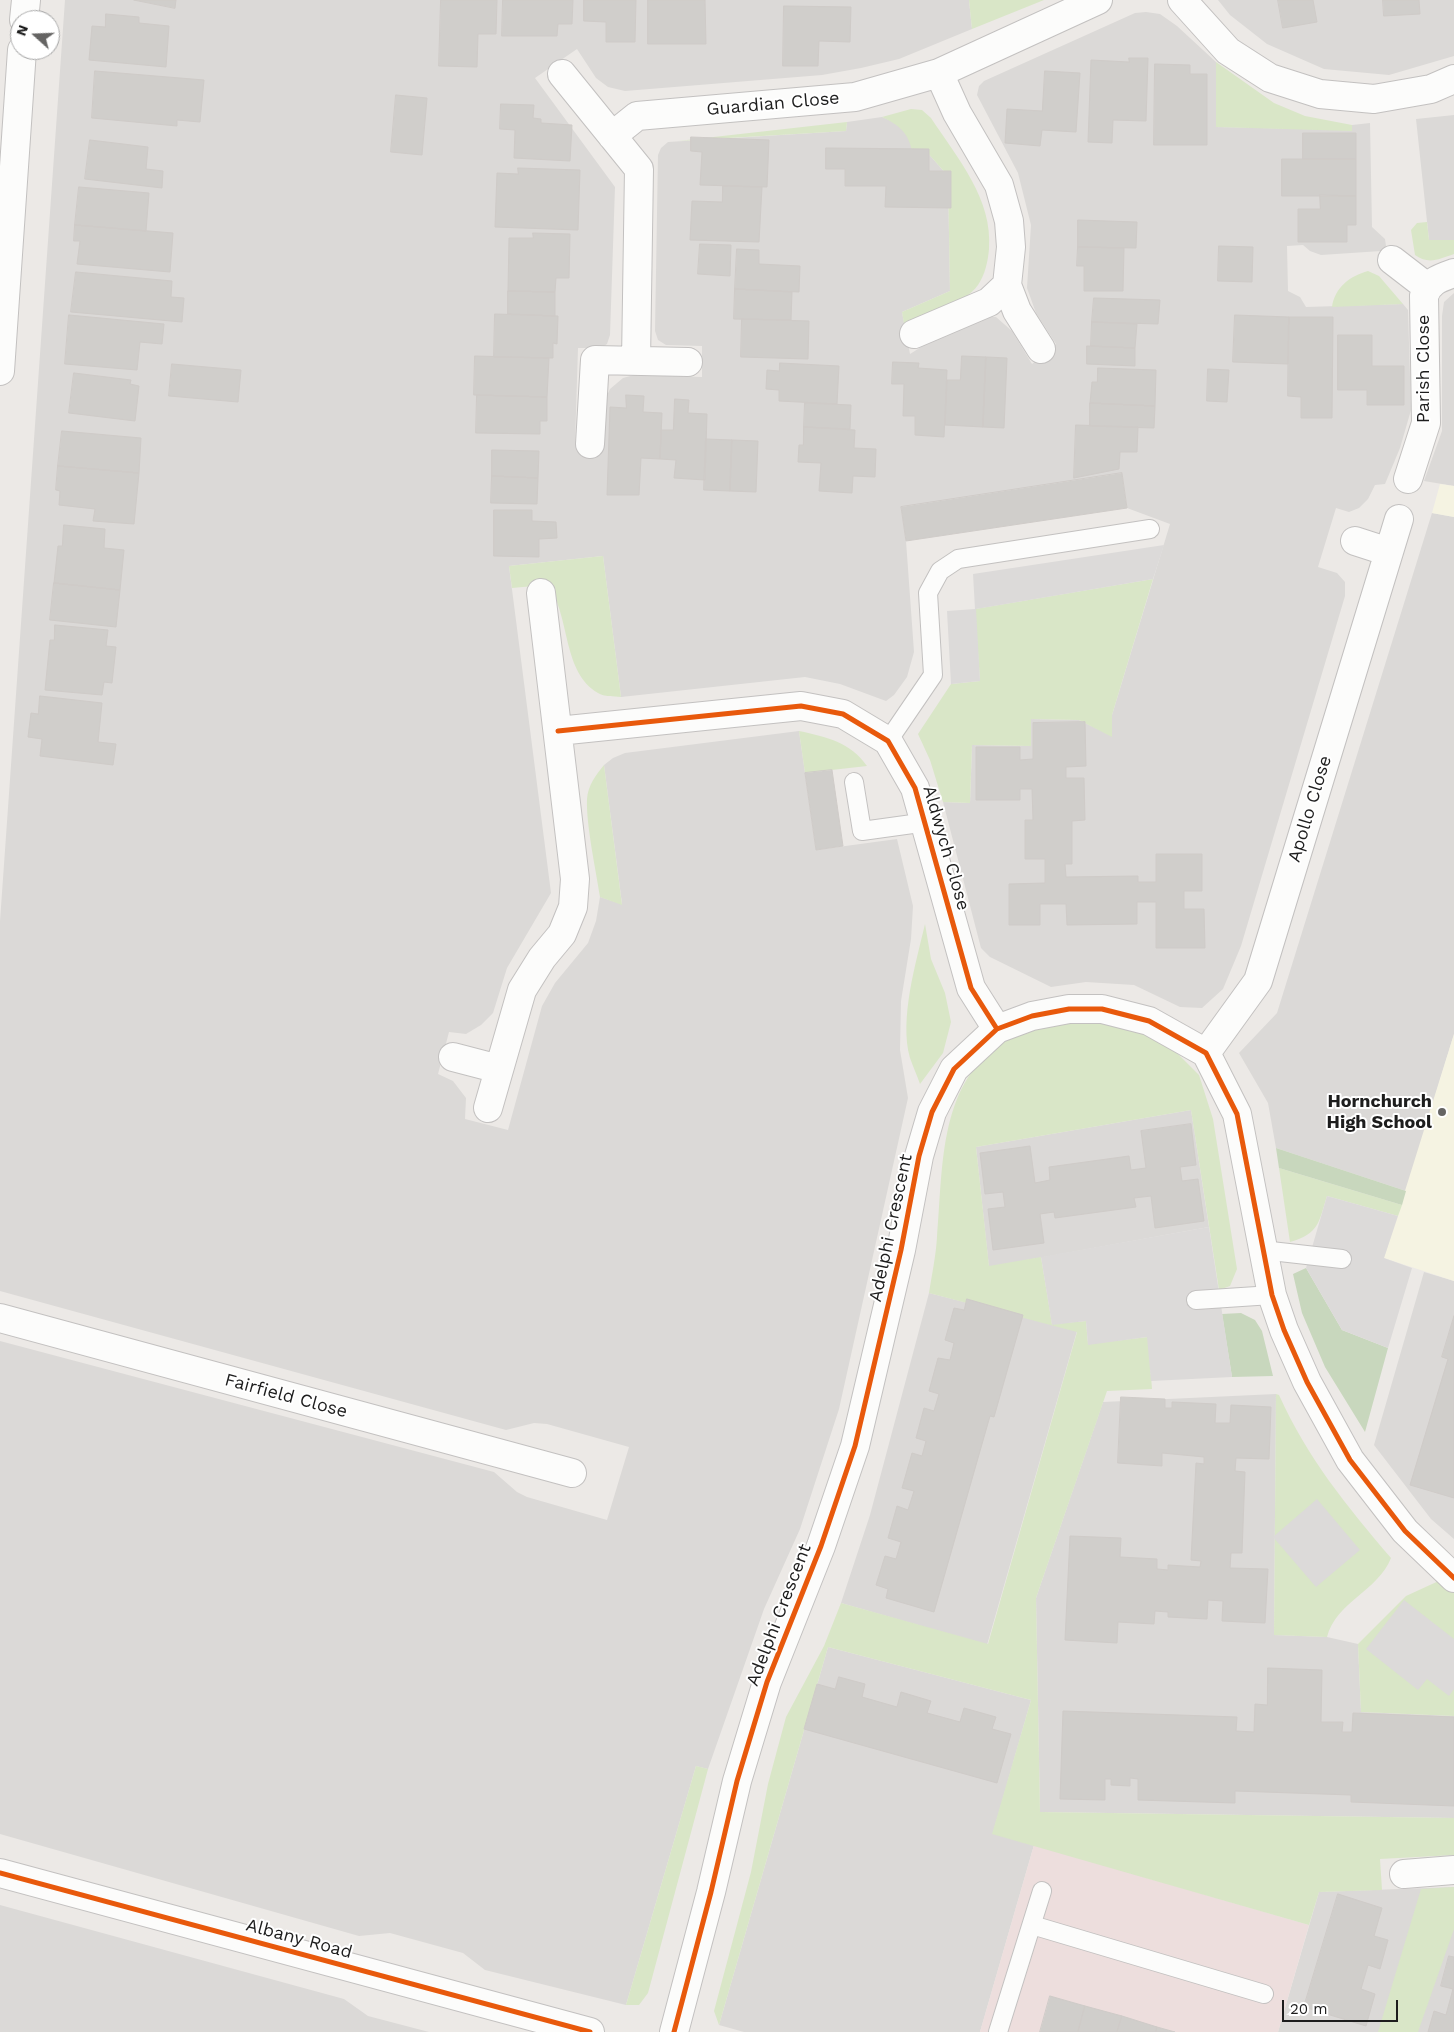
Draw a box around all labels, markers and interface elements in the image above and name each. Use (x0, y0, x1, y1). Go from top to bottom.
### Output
north arrow (10, 10, 60, 60)
text: N (13, 23, 31, 38)
street label: Guardian Close (706, 87, 840, 121)
street label: Parish Close (1413, 315, 1435, 423)
street label: Apollo Close (1284, 753, 1336, 865)
street label: Aldwych Close (918, 783, 974, 913)
place label: Hornchurch High School (1327, 1091, 1432, 1134)
marker: Hornchurch High School (1436, 1106, 1448, 1118)
street label: Adelphi Crescent (865, 1152, 917, 1304)
street label: Fairfield Close (222, 1369, 350, 1423)
street label: Adelphi Crescent (742, 1541, 816, 1689)
street label: Albany Road (244, 1914, 354, 1964)
scale bar (1284, 1990, 1400, 2022)
text: 20 m (1290, 2000, 1328, 2018)

